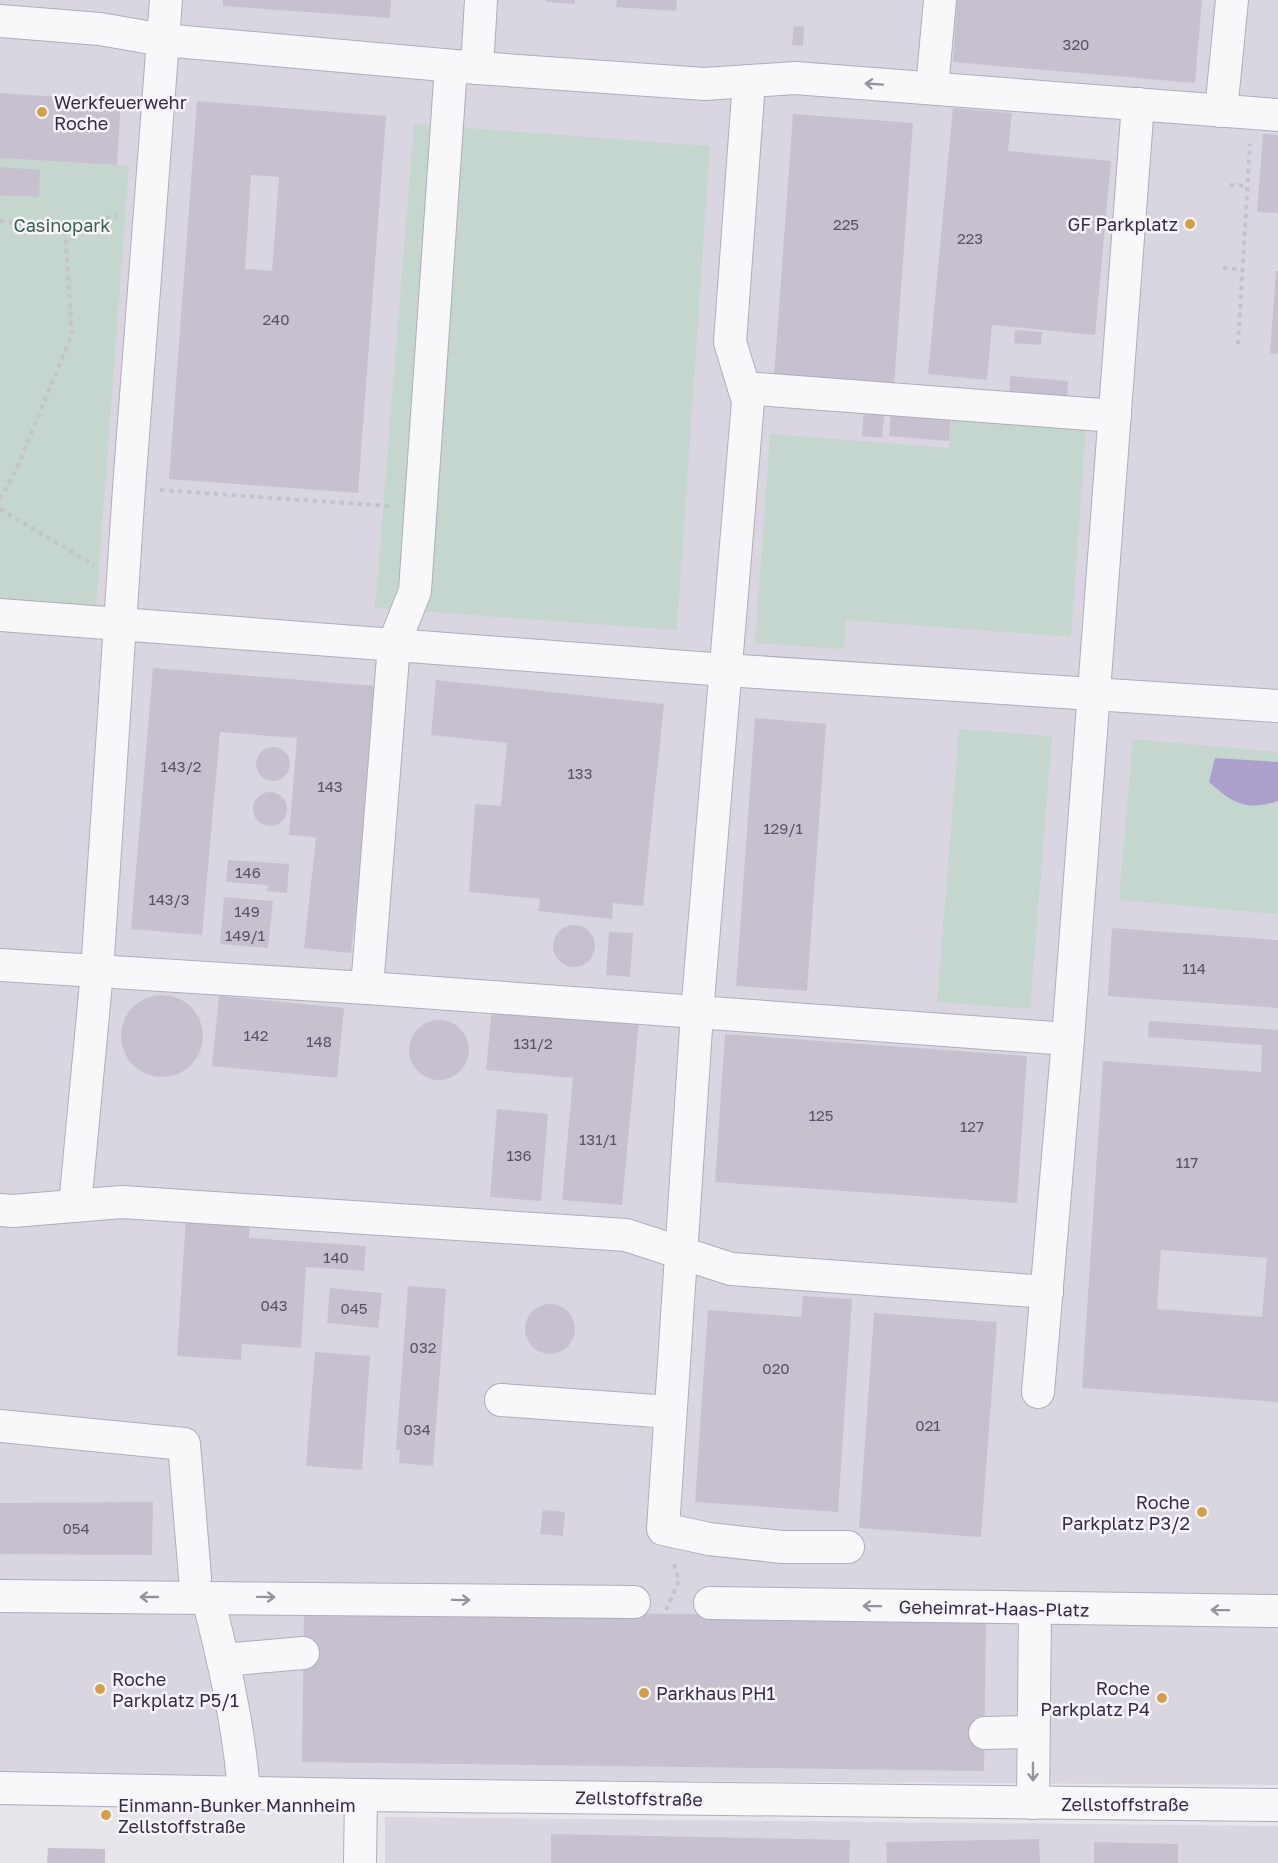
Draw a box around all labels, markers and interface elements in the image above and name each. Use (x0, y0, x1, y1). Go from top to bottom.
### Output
house number: 320 (1063, 35, 1089, 53)
one-way arrow (865, 78, 885, 89)
place label: Werkfeuerwehr Roche (54, 91, 187, 134)
marker: Werkfeuerwehr Roche (35, 105, 49, 119)
place label: GF Parkplatz (1068, 213, 1178, 235)
park label: Casinopark (13, 214, 111, 236)
house number: 225 (833, 215, 859, 233)
marker: GF Parkplatz (1183, 217, 1197, 231)
house number: 223 (957, 229, 983, 247)
house number: 240 (262, 310, 290, 328)
house number: 143/2 (160, 757, 202, 775)
house number: 133 (568, 764, 592, 782)
house number: 143 (317, 777, 343, 795)
house number: 129/1 (763, 819, 803, 837)
house number: 146 (235, 863, 261, 881)
house number: 143/3 (148, 890, 190, 908)
house number: 149 (234, 902, 260, 920)
house number: 149/1 (225, 926, 265, 944)
house number: 114 (1182, 959, 1206, 977)
house number: 142 (243, 1026, 269, 1044)
house number: 148 (306, 1032, 332, 1050)
house number: 131/2 (513, 1034, 553, 1052)
house number: 125 (809, 1106, 833, 1124)
house number: 127 (960, 1117, 984, 1135)
house number: 131/1 (579, 1130, 617, 1148)
house number: 136 (506, 1146, 532, 1164)
house number: 117 (1176, 1153, 1198, 1171)
house number: 140 (323, 1248, 349, 1266)
house number: 043 (260, 1296, 288, 1314)
house number: 045 (340, 1299, 368, 1317)
house number: 032 (410, 1338, 436, 1356)
house number: 020 (762, 1359, 790, 1377)
house number: 021 (915, 1416, 941, 1434)
house number: 034 (403, 1420, 431, 1438)
place label: Roche Parkplatz P3/2 (1062, 1491, 1190, 1534)
marker: Roche Parkplatz P3/2 (1195, 1505, 1209, 1519)
house number: 054 (62, 1519, 90, 1537)
one-way arrow (140, 1591, 160, 1603)
one-way arrow (256, 1592, 276, 1603)
one-way arrow (451, 1594, 471, 1606)
street label: Geheimrat-Haas-Platz (899, 1595, 1089, 1621)
one-way arrow (862, 1601, 882, 1612)
one-way arrow (1210, 1605, 1230, 1616)
place label: Roche Parkplatz P5/1 (112, 1668, 239, 1711)
place label: Roche Parkplatz P4 (1040, 1677, 1150, 1720)
marker: Roche Parkplatz P5/1 (93, 1682, 107, 1696)
place label: Parkhaus PH1 (656, 1682, 776, 1704)
marker: Parkhaus PH1 (637, 1686, 651, 1700)
marker: Roche Parkplatz P4 (1155, 1691, 1169, 1705)
one-way arrow (1027, 1762, 1039, 1782)
street label: Zellstoffstraße (575, 1786, 703, 1810)
street label: Zellstoffstraße (1061, 1793, 1189, 1815)
place label: Einmann-Bunker Mannheim Zellstoffstraße (118, 1794, 356, 1837)
marker: Einmann-Bunker Mannheim Zellstoffstraße (99, 1808, 113, 1822)

